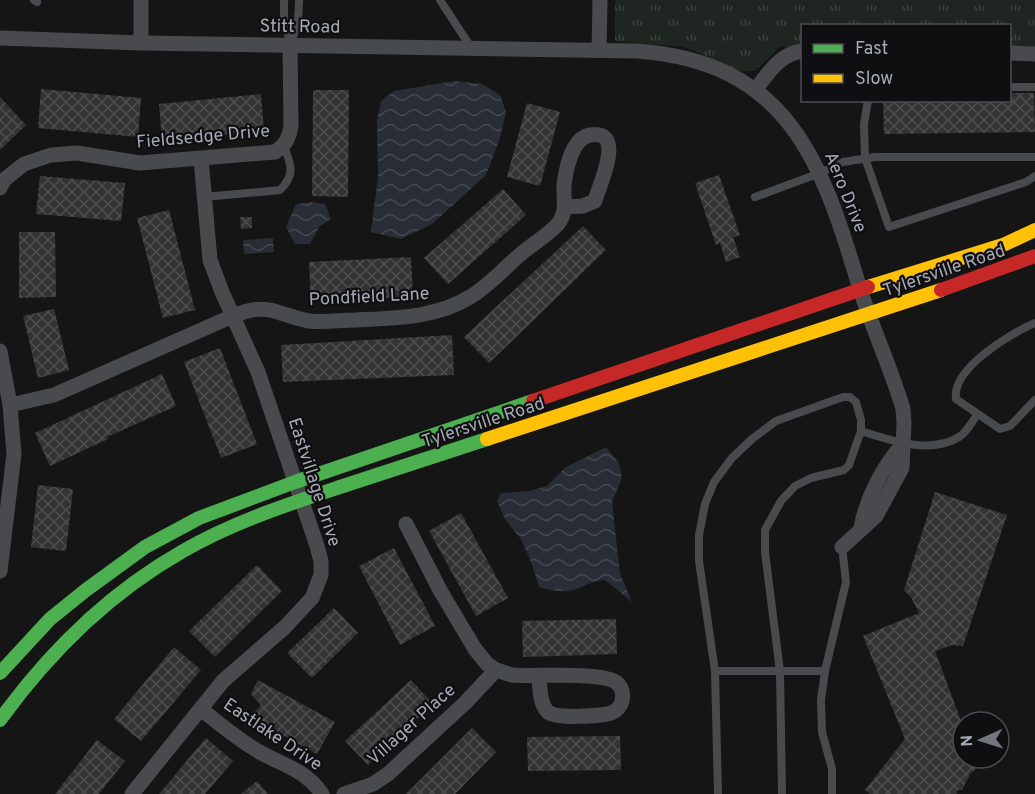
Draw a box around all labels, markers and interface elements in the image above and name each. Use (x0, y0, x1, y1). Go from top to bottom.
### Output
street label: Stitt Road (259, 15, 341, 40)
legend (801, 24, 1011, 102)
text: Fast (855, 38, 888, 61)
text: Slow (855, 68, 893, 91)
street label: Fieldsedge Drive (135, 120, 271, 155)
street label: Aero Drive (818, 149, 871, 236)
street label: Tylersville Road (880, 240, 1009, 303)
street label: Pondfield Lane (308, 283, 430, 312)
street label: Tylersville Road (419, 393, 548, 454)
street label: Eastvillage Drive (282, 415, 345, 550)
street label: Villager Place (363, 679, 461, 771)
street label: Eastlake Drive (218, 694, 326, 777)
north arrow (951, 710, 1011, 770)
text: N (958, 734, 978, 747)

